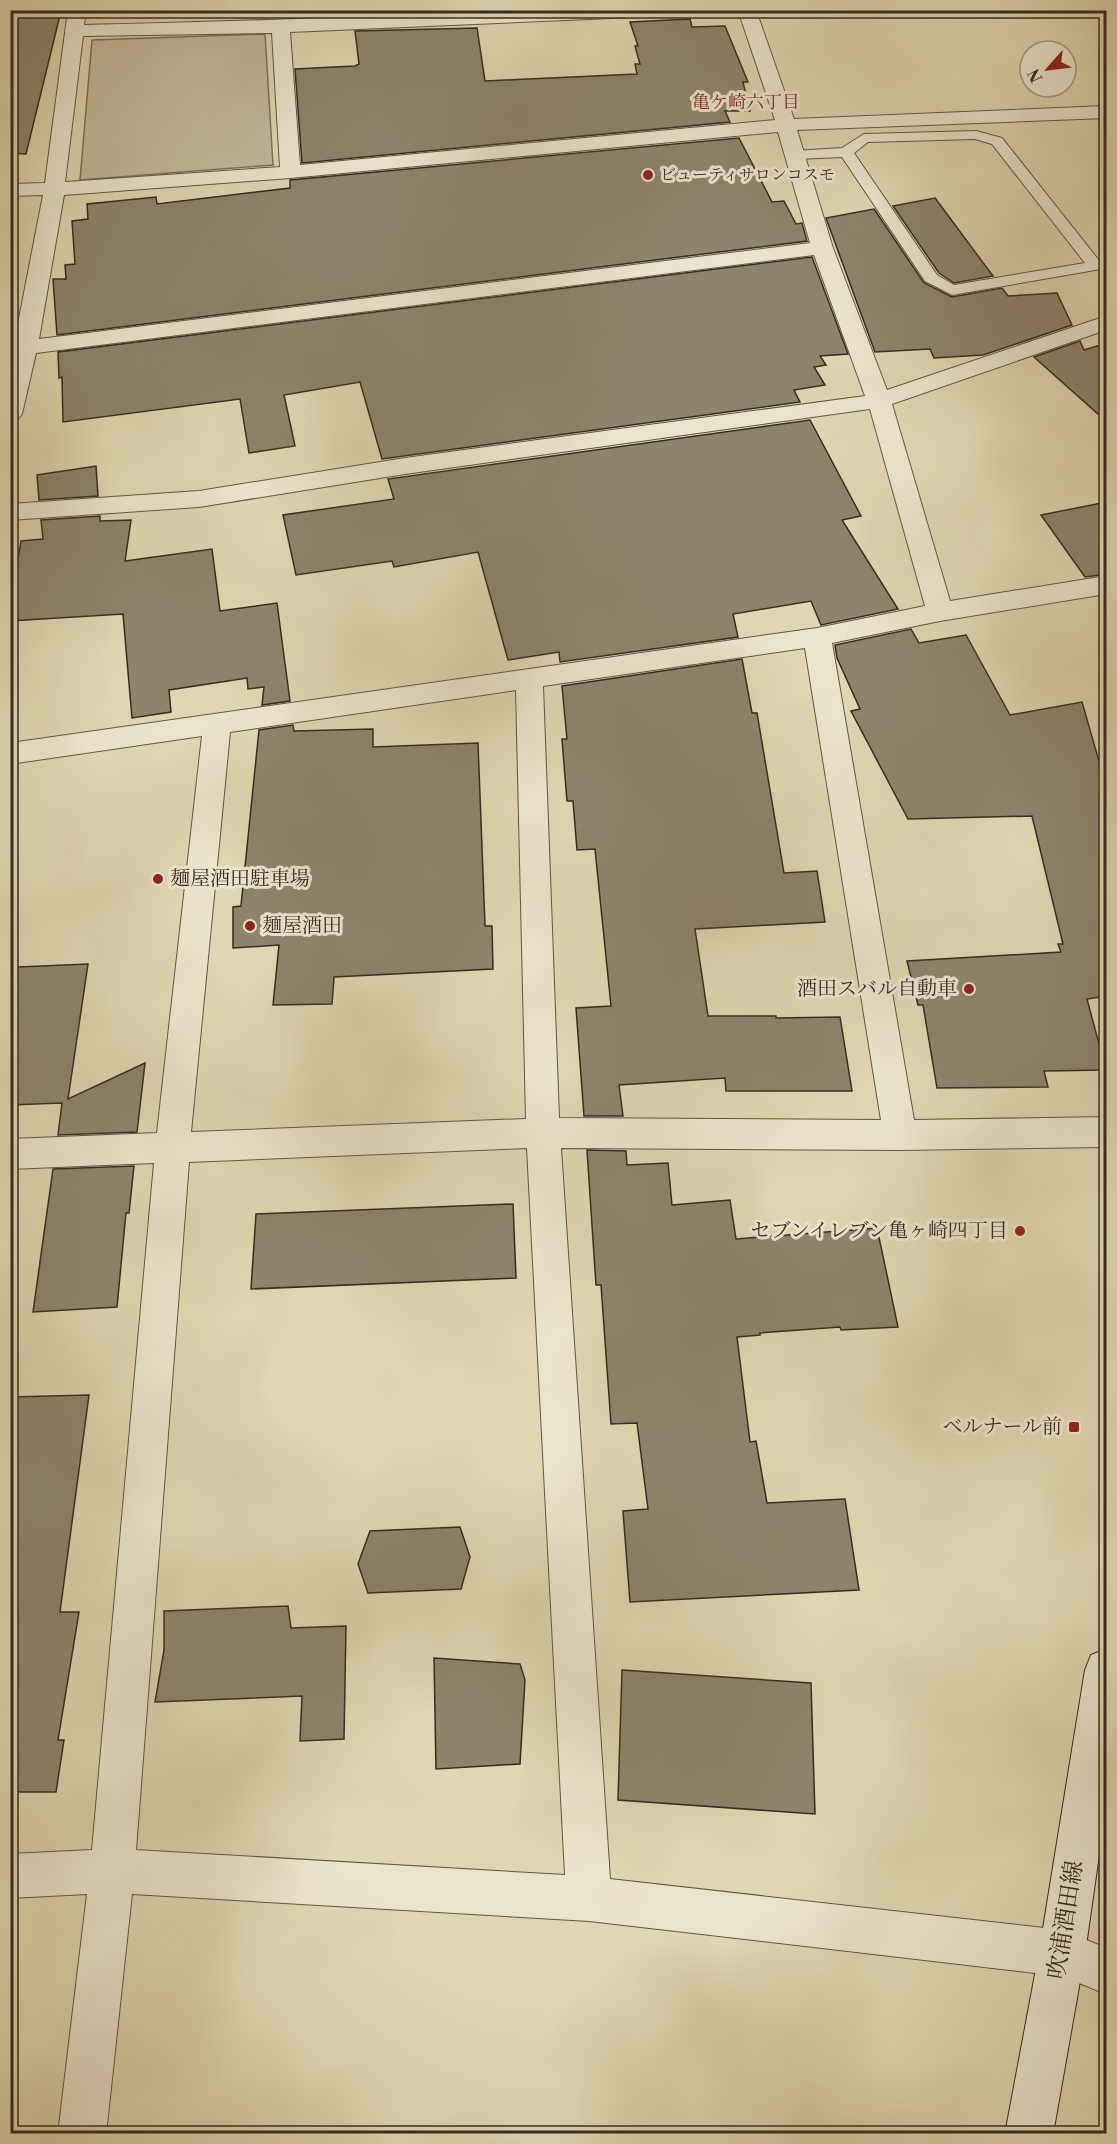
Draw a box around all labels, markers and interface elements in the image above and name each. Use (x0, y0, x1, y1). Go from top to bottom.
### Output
north arrow (1018, 39, 1078, 99)
text: N (1024, 65, 1047, 86)
district label: 亀ケ崎六丁目 (692, 91, 800, 114)
place label: ビューティサロンコスモ (660, 165, 835, 185)
marker: ビューティサロンコスモ (641, 168, 655, 182)
place label: 麺屋酒田駐車場 (170, 867, 310, 892)
marker: 麺屋酒田駐車場 (151, 872, 165, 886)
place label: 麺屋酒田 (262, 914, 342, 939)
marker: 麺屋酒田 (243, 919, 257, 933)
place label: 酒田スバル自動車 (797, 977, 957, 1002)
marker: 酒田スバル自動車 (962, 982, 976, 996)
place label: セブンイレブン亀ヶ崎四丁目 (751, 1219, 1008, 1244)
marker: セブンイレブン亀ヶ崎四丁目 (1013, 1224, 1027, 1238)
place label: ベルナール前 (942, 1415, 1062, 1440)
marker: ベルナール前 (1067, 1420, 1081, 1434)
street label: 吹浦酒田線 (1042, 1858, 1090, 1982)

